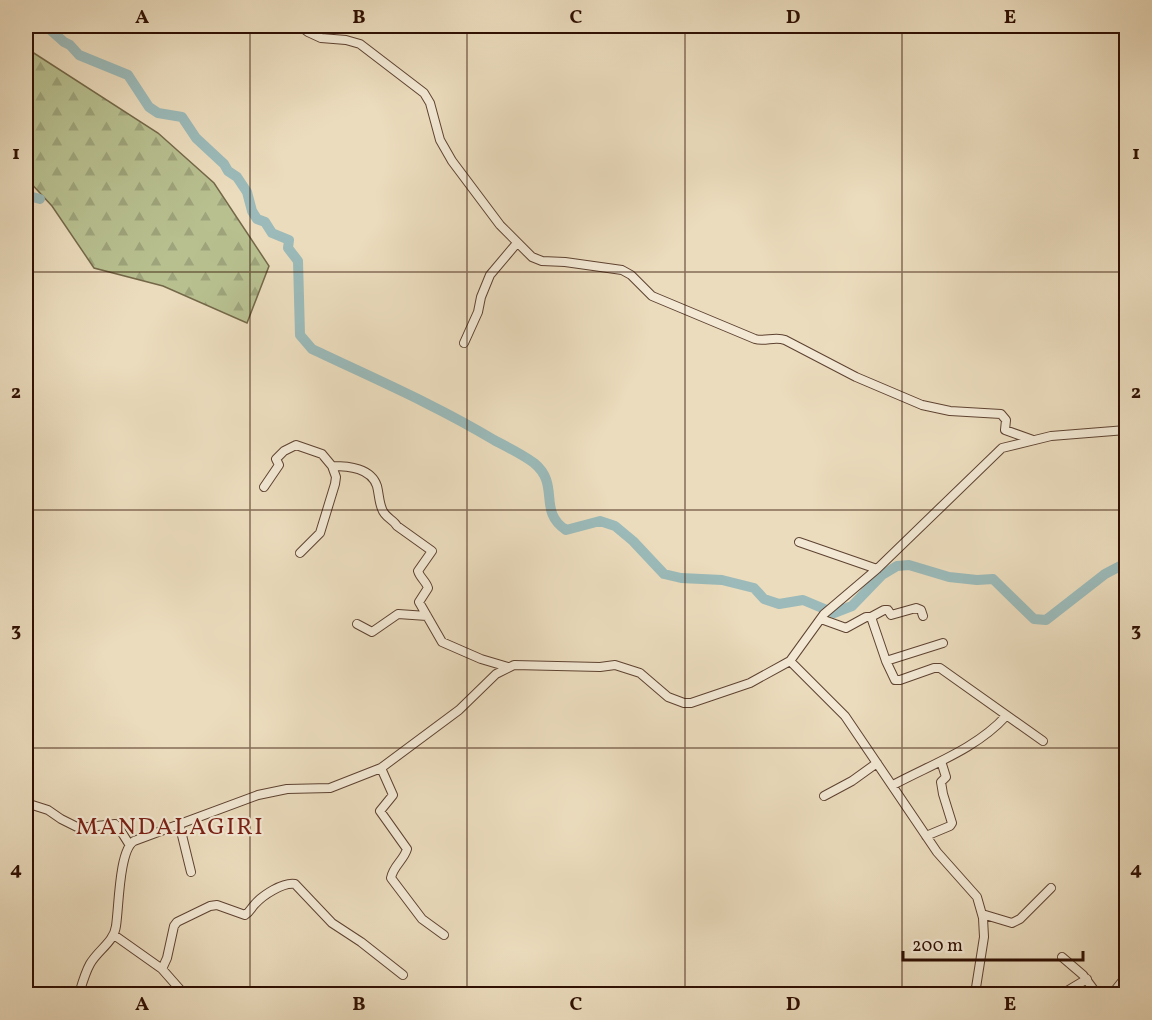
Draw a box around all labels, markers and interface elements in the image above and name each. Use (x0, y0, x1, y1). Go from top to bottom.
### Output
text: A (135, 4, 149, 32)
text: B (352, 4, 366, 32)
text: C (570, 4, 583, 32)
text: D (786, 4, 800, 32)
text: E (1004, 4, 1016, 32)
text: 1 (12, 140, 20, 168)
text: 1 (1132, 140, 1140, 168)
text: 2 (11, 379, 21, 407)
text: 2 (1131, 379, 1141, 407)
text: 3 (11, 617, 21, 645)
text: 3 (1131, 617, 1141, 645)
district label: MANDALAGIRI (76, 811, 264, 845)
text: 4 (10, 856, 22, 884)
text: 4 (1130, 856, 1142, 884)
scale bar (903, 924, 1083, 962)
text: 200 m (912, 934, 963, 959)
text: A (135, 991, 149, 1019)
text: B (352, 991, 366, 1019)
text: C (570, 991, 583, 1019)
text: D (786, 991, 800, 1019)
text: E (1004, 991, 1016, 1019)

